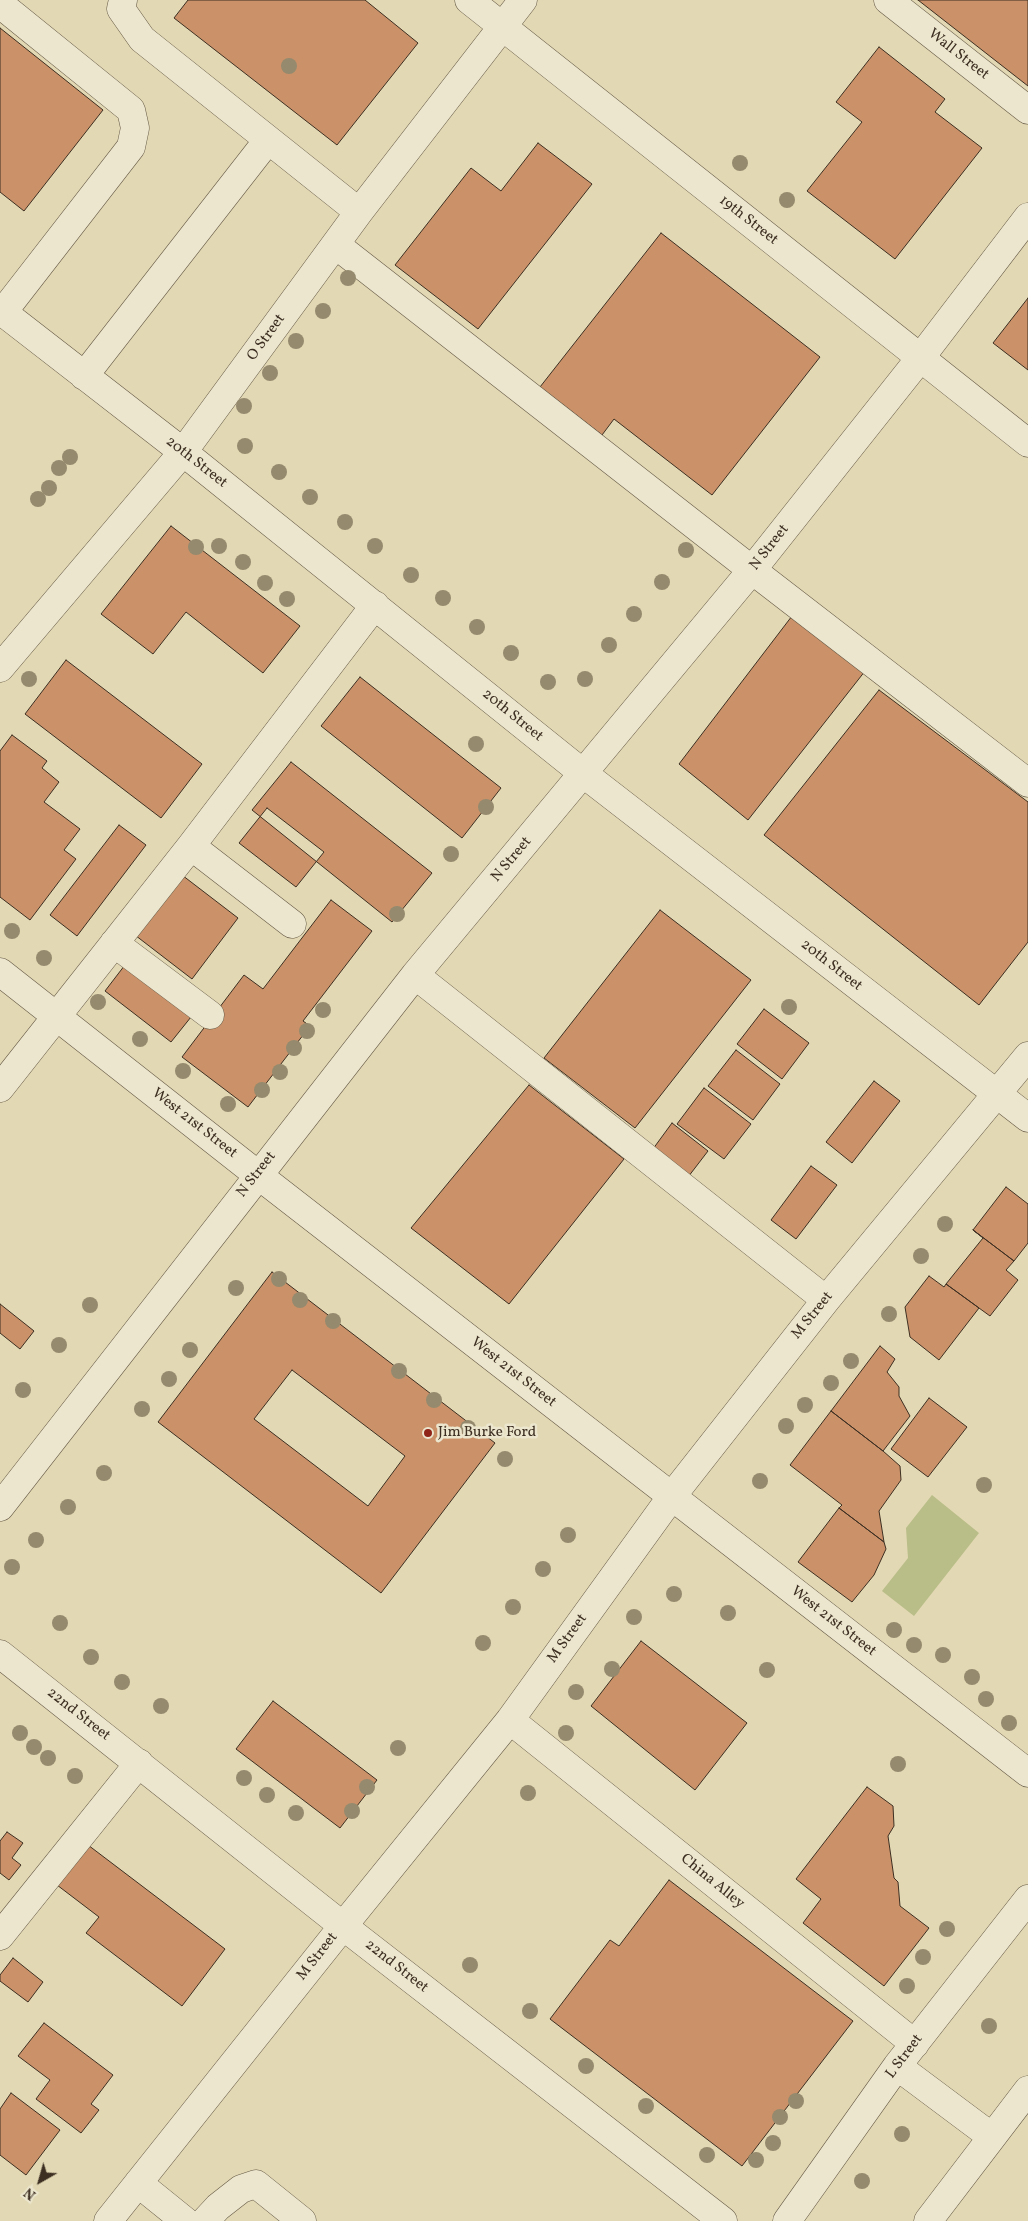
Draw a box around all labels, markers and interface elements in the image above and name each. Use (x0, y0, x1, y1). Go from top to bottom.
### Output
street label: Wall Street (924, 26, 992, 84)
street label: 19th Street (715, 192, 781, 250)
street label: O Street (244, 311, 290, 365)
street label: 20th Street (162, 433, 230, 493)
street label: N Street (746, 521, 794, 575)
street label: 20th Street (478, 686, 546, 746)
street label: N Street (488, 834, 536, 886)
street label: 20th Street (797, 936, 865, 996)
street label: West 21st Street (148, 1085, 240, 1163)
street label: N Street (233, 1148, 281, 1202)
street label: M Street (788, 1288, 838, 1344)
street label: West 21st Street (467, 1334, 559, 1412)
place label: Jim Burke Ford (438, 1424, 536, 1442)
marker: Jim Burke Ford (422, 1427, 434, 1439)
street label: West 21st Street (787, 1583, 879, 1661)
street label: M Street (544, 1611, 592, 1667)
street label: 22nd Street (43, 1685, 113, 1745)
street label: China Alley (676, 1851, 748, 1913)
street label: M Street (294, 1929, 342, 1985)
street label: 22nd Street (361, 1937, 431, 1997)
street label: L Street (883, 2031, 927, 2083)
north arrow (15, 2156, 65, 2206)
text: N (21, 2183, 40, 2204)

